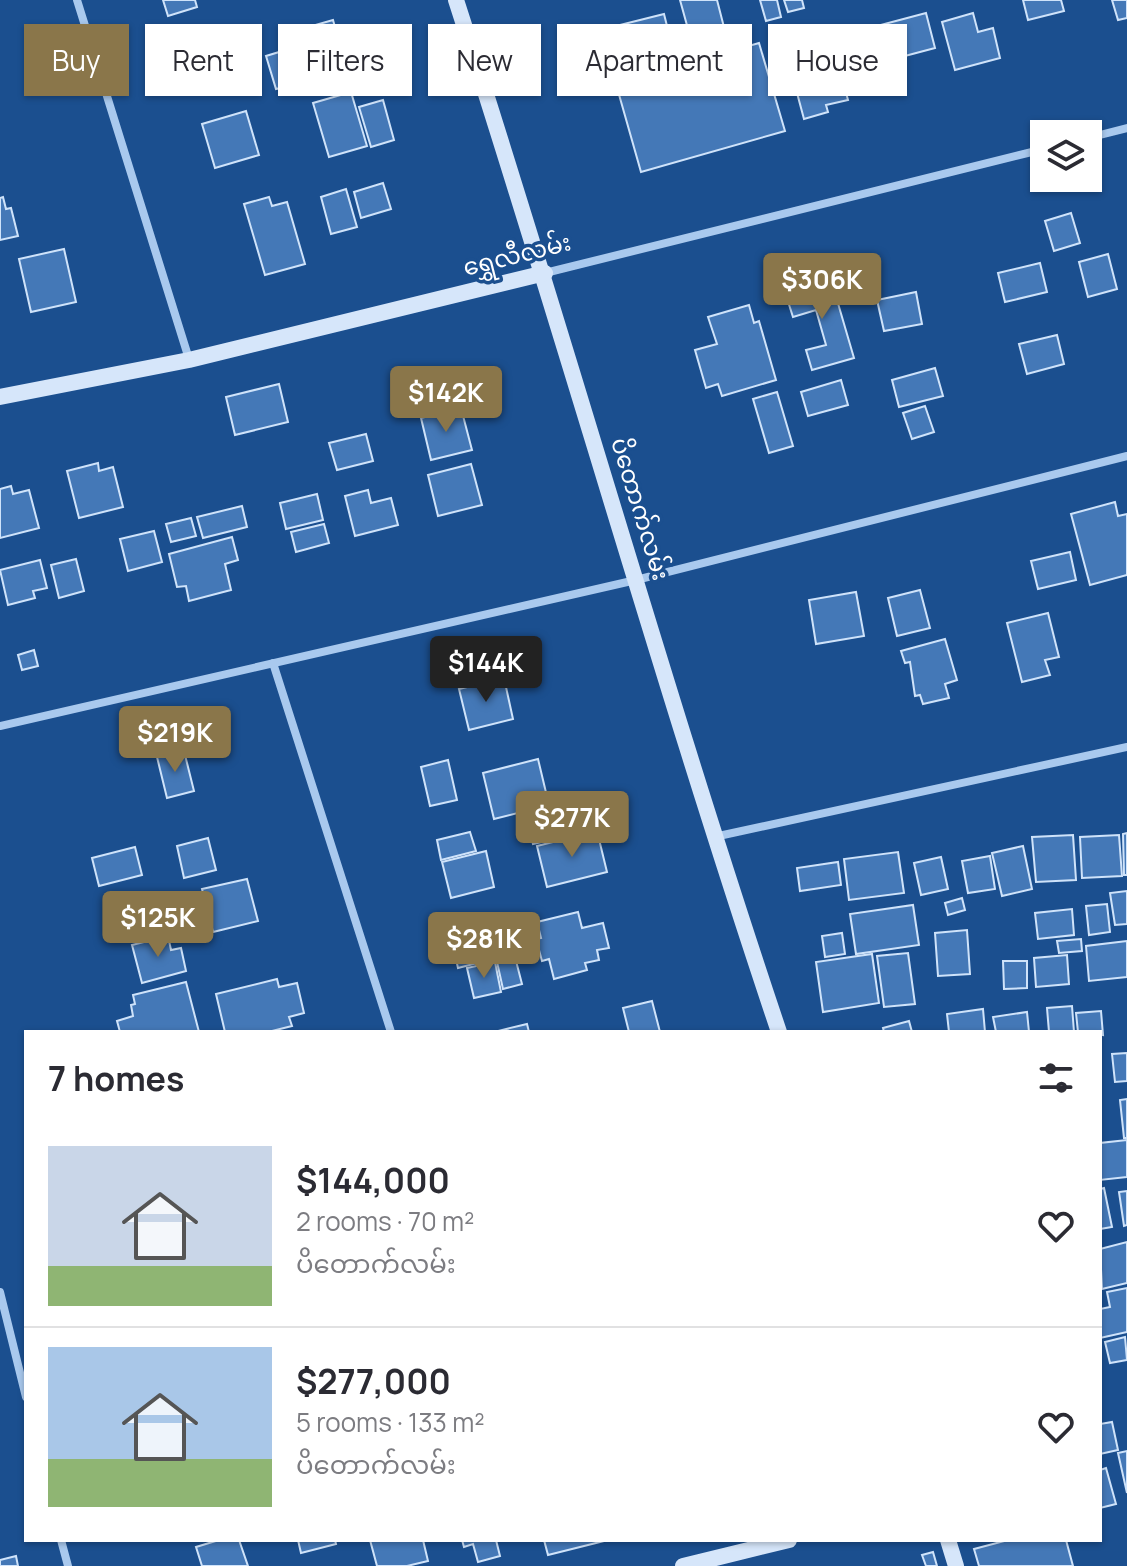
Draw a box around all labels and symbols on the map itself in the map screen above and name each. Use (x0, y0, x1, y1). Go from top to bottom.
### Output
street label: ရွှေလီလမ်း (459, 224, 575, 287)
pin: $306K (766, 253, 878, 321)
pin: $142K (390, 366, 502, 434)
street label: ပိတောက်လမ်း (604, 433, 679, 584)
pin: $144K (430, 636, 542, 704)
pin: $219K (119, 706, 231, 774)
pin: $277K (516, 791, 628, 859)
pin: $125K (102, 891, 214, 959)
pin: $281K (428, 912, 540, 980)

